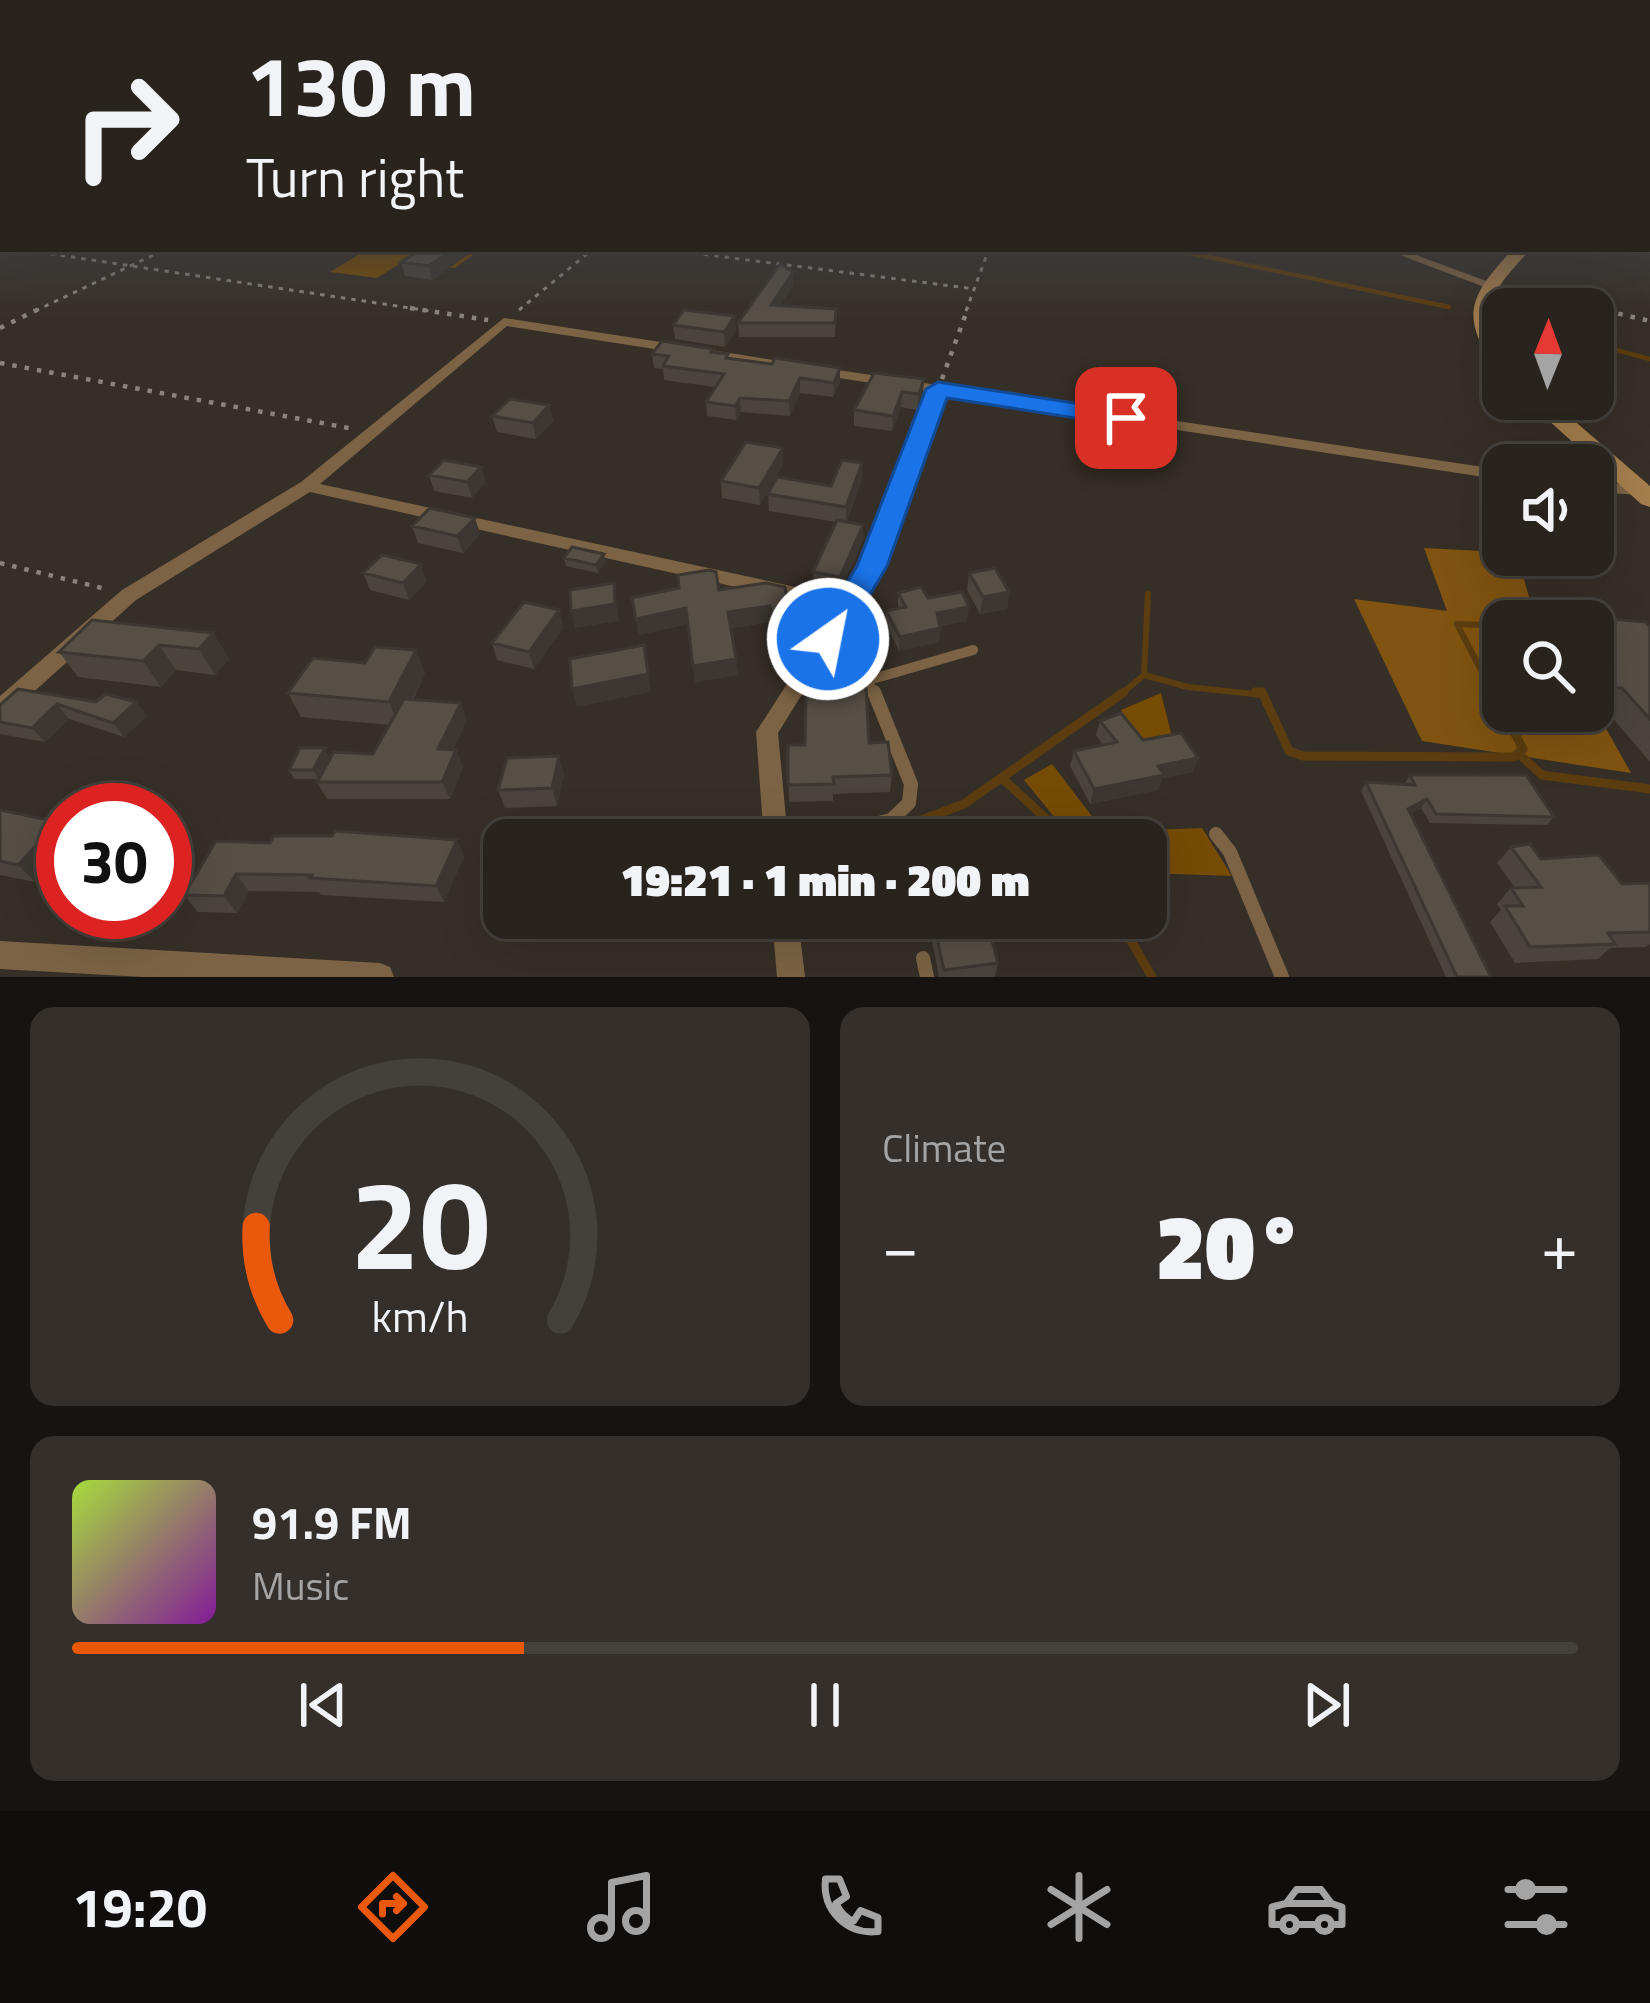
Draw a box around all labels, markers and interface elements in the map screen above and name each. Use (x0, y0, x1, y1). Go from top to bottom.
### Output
text: 130 m (246, 21, 476, 149)
icon: right (48, 48, 204, 204)
text: Turn right (246, 136, 464, 218)
north arrow (1482, 288, 1614, 420)
map controls (1482, 288, 1614, 732)
pin (1075, 367, 1177, 469)
icon: arrive (1093, 385, 1159, 451)
button: sound (1482, 444, 1614, 576)
position arrow (765, 576, 891, 702)
button: search (1482, 600, 1614, 732)
speed limit sign: 30 (36, 783, 192, 939)
text: 19:21 · 1 min · 200 m (621, 845, 1029, 913)
text: Climate (882, 1118, 1006, 1177)
text: 20 (350, 1128, 490, 1317)
text: 20° (1156, 1177, 1304, 1314)
text: − (882, 1195, 919, 1296)
text: + (1541, 1195, 1578, 1296)
text: km/h (371, 1282, 469, 1348)
text: 91.9 FM (252, 1488, 412, 1556)
text: Music (252, 1556, 349, 1615)
icon: previous (290, 1672, 356, 1738)
icon: pause (792, 1672, 858, 1738)
icon: next (1294, 1672, 1360, 1738)
icon: directions (351, 1865, 435, 1949)
icon: music (580, 1865, 664, 1949)
icon: phone (808, 1865, 892, 1949)
icon: climate (1037, 1865, 1121, 1949)
icon: car (1265, 1865, 1349, 1949)
icon: filters (1494, 1865, 1578, 1949)
text: 19:20 (72, 1866, 207, 1948)

